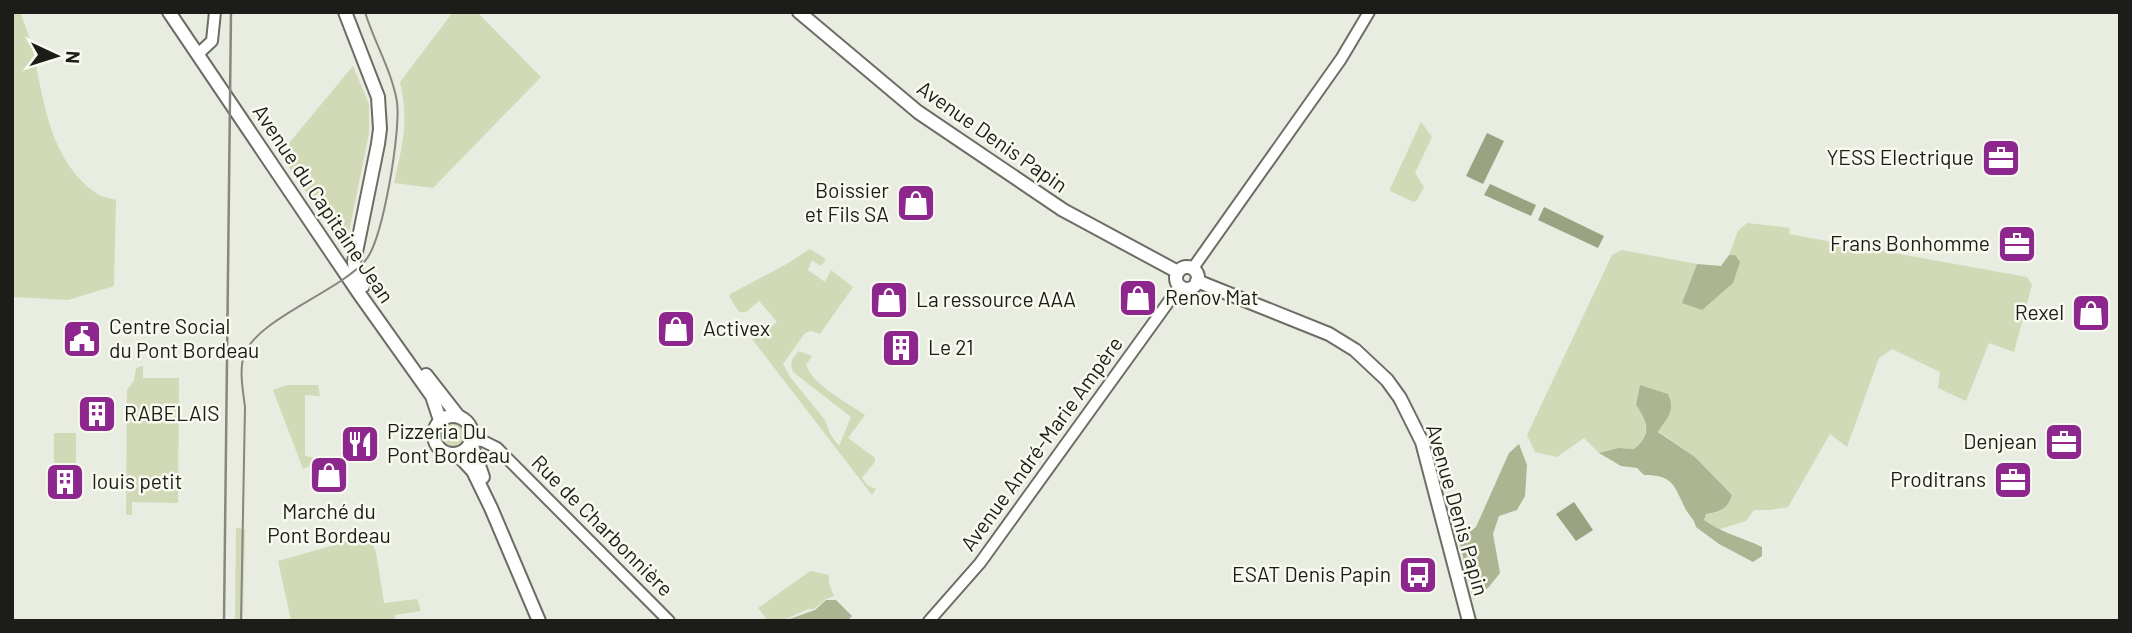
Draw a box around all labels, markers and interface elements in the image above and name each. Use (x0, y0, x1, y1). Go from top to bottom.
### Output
north arrow (21, 21, 91, 91)
text: N (62, 50, 85, 64)
street label: Avenue Denis Papin (913, 75, 1073, 197)
street label: Avenue du Capitaine Jean (249, 99, 400, 307)
office icon: YESS Electrique (1980, 137, 2022, 179)
place label: YESS Electrique (1827, 144, 1974, 169)
place label: Boissier et Fils SA (805, 177, 889, 226)
shop icon: Boissier et Fils SA (895, 182, 937, 224)
office icon: Frans Bonhomme (1996, 223, 2038, 265)
place label: Frans Bonhomme (1830, 230, 1990, 255)
shop icon: Renov Mat (1117, 277, 1159, 319)
shop icon: La ressource AAA (868, 279, 910, 321)
place label: Renov Mat (1165, 284, 1259, 309)
place label: La ressource AAA (916, 286, 1076, 311)
shop icon: Rexel (2070, 292, 2112, 334)
place label: Rexel (2015, 299, 2064, 324)
shop icon: Activex (655, 308, 697, 350)
place label: Centre Social du Pont Bordeau (109, 313, 259, 362)
place label: Activex (703, 315, 770, 340)
public building icon: Centre Social du Pont Bordeau (61, 318, 103, 360)
building icon: Le 21 (880, 327, 922, 369)
street label: Avenue André-Marie Ampère (955, 331, 1127, 555)
place label: Le 21 (928, 334, 974, 359)
building icon: RABELAIS (76, 393, 118, 435)
place label: RABELAIS (124, 400, 220, 425)
place label: Pizzeria Du Pont Bordeau (387, 418, 510, 467)
street label: Avenue Denis Papin (1422, 421, 1495, 598)
office icon: Denjean (2043, 421, 2085, 463)
restaurant icon: Pizzeria Du Pont Bordeau (339, 423, 381, 465)
place label: Denjean (1963, 428, 2037, 453)
street label: Rue de Charbonnière (527, 449, 679, 601)
shop icon: Marché du Pont Bordeau (308, 454, 350, 496)
office icon: Proditrans (1992, 459, 2034, 501)
building icon: louis petit (44, 461, 86, 503)
place label: Proditrans (1890, 466, 1986, 491)
place label: louis petit (92, 468, 182, 493)
place label: Marché du Pont Bordeau (267, 498, 391, 547)
bus stop icon: ESAT Denis Papin (1397, 554, 1439, 596)
place label: ESAT Denis Papin (1232, 561, 1391, 586)

